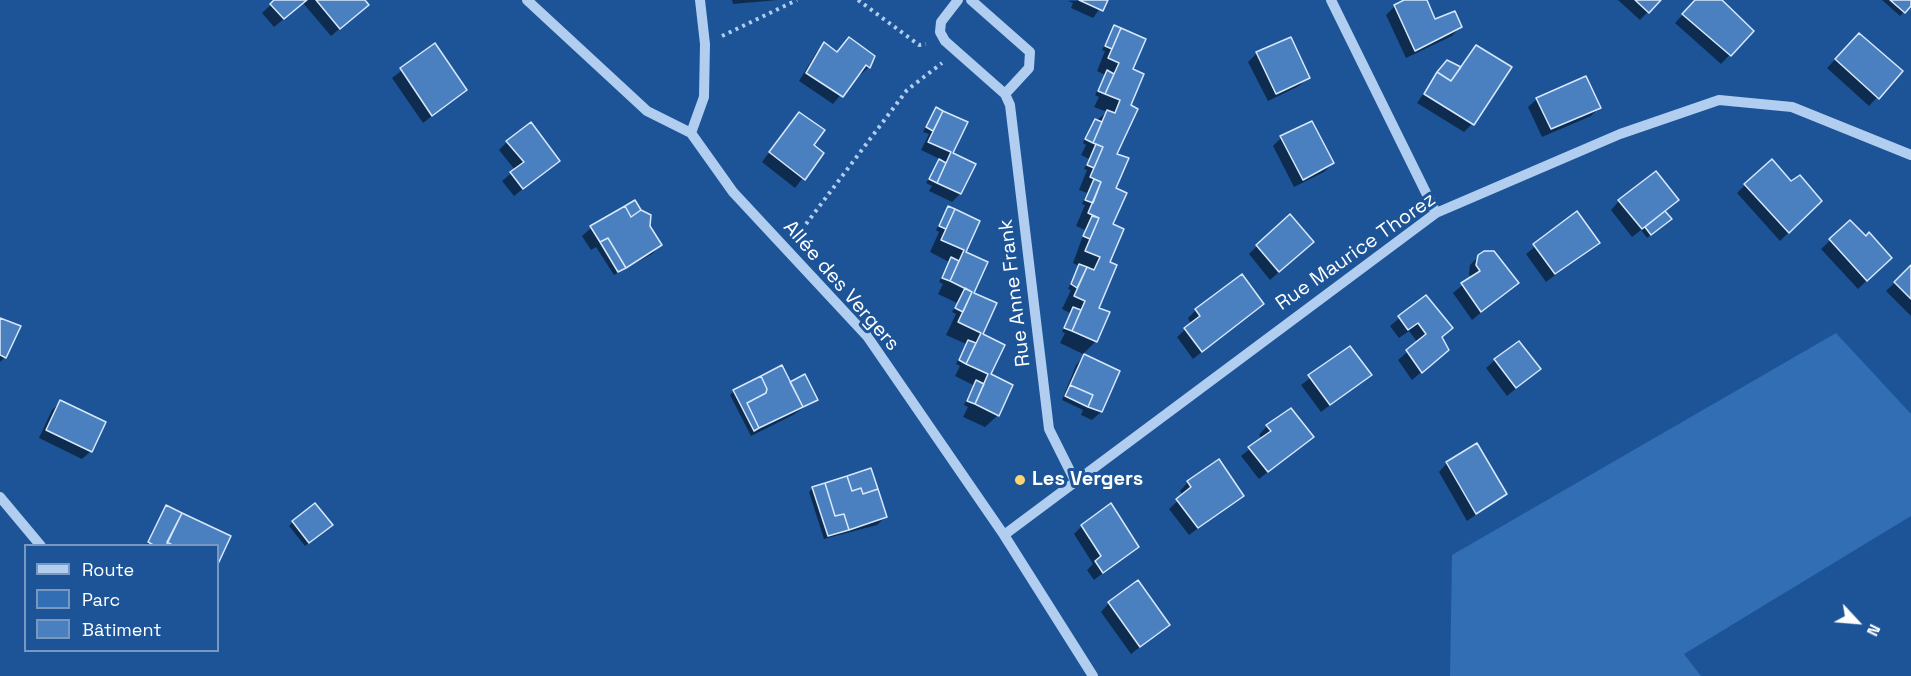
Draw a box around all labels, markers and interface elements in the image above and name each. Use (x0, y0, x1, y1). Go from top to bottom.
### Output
street label: Rue Maurice Thorez (1272, 188, 1440, 316)
street label: Allée des Vergers (778, 216, 904, 356)
street label: Rue Anne Frank (994, 218, 1036, 368)
place label: Les Vergers (1032, 468, 1143, 492)
marker: Les Vergers (1013, 473, 1027, 487)
legend (24, 544, 219, 652)
text: Route (82, 558, 134, 581)
text: Parc (82, 588, 120, 611)
north arrow (1827, 592, 1887, 652)
text: Bâtiment (82, 618, 162, 641)
text: N (1862, 621, 1885, 640)

